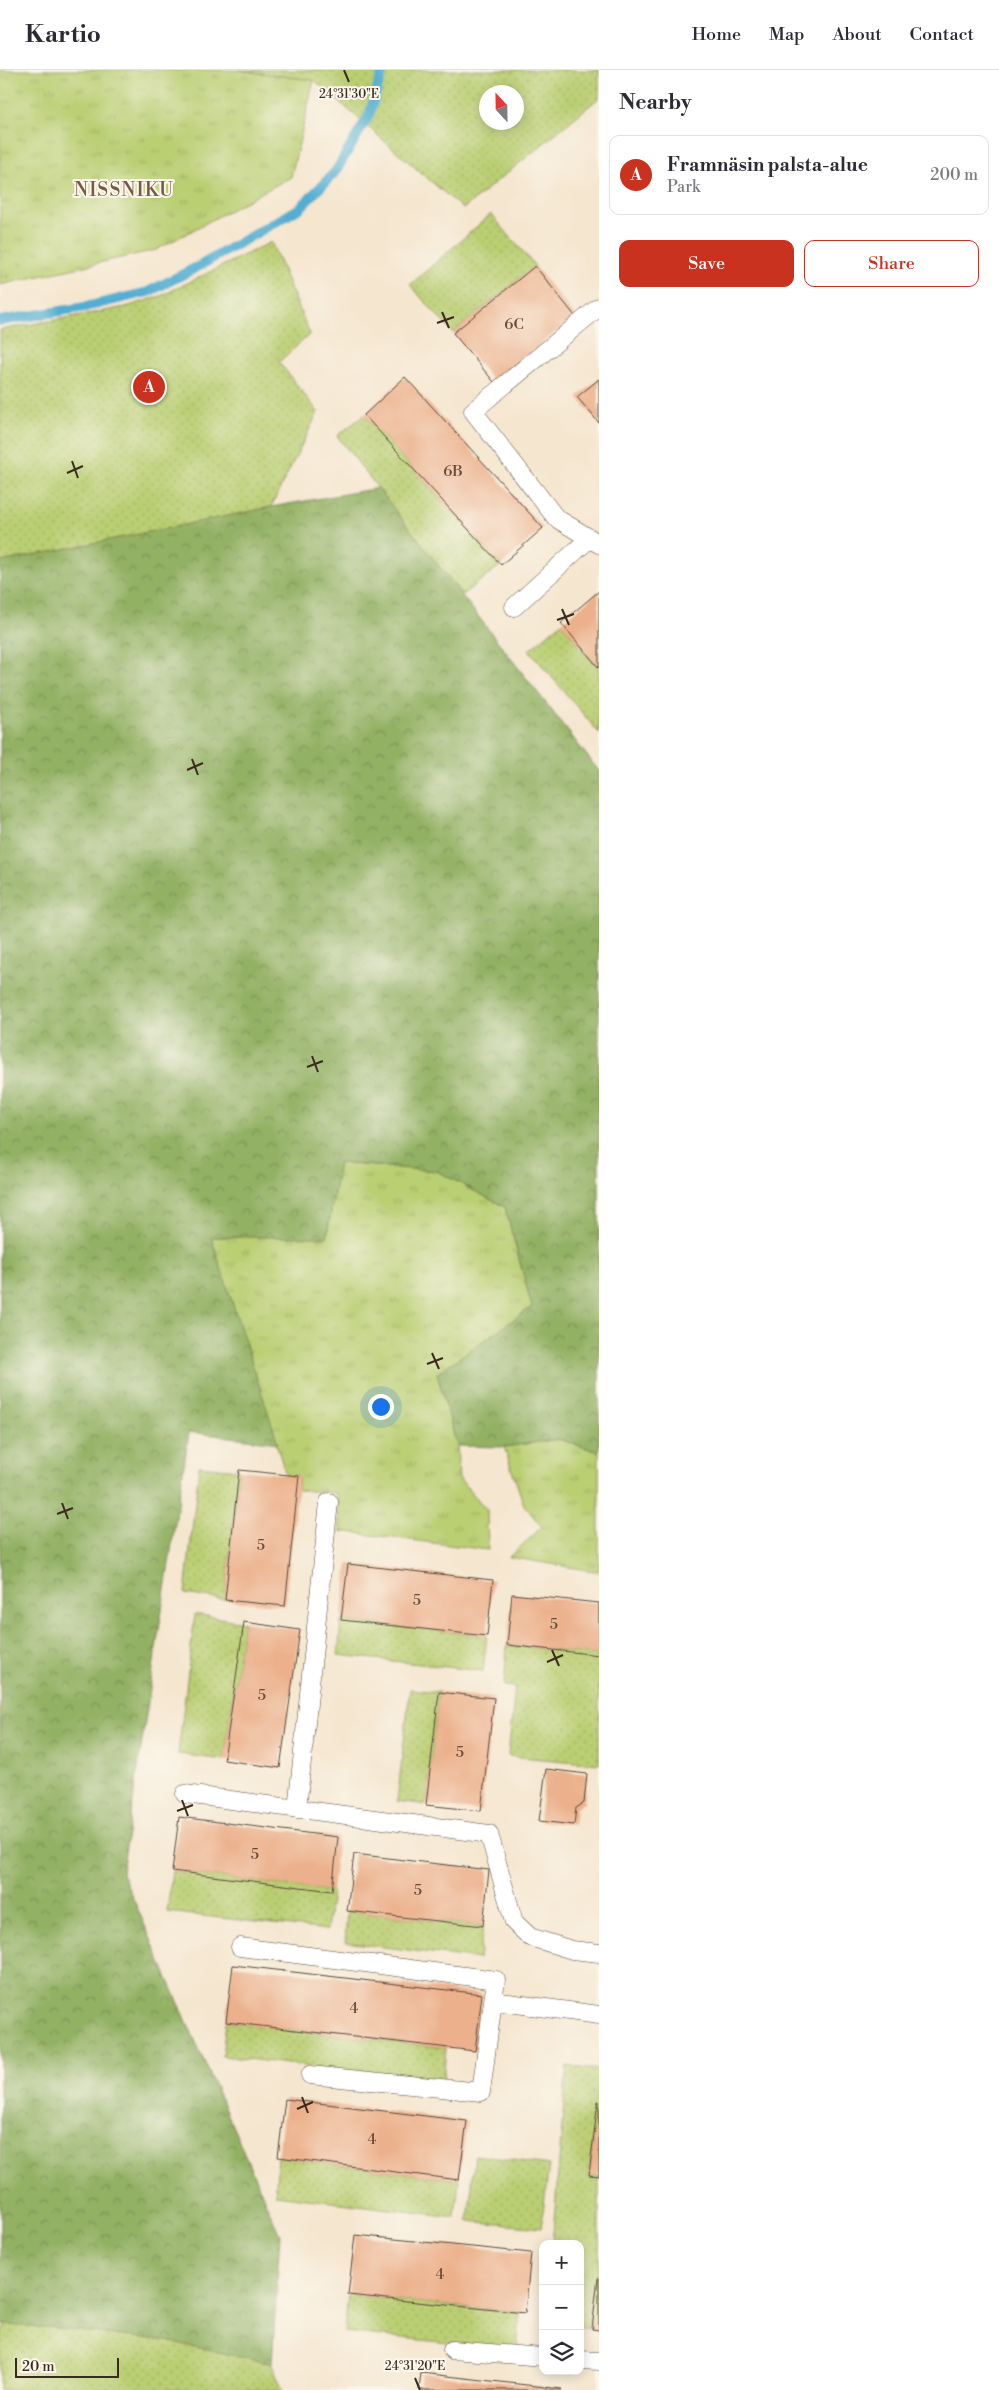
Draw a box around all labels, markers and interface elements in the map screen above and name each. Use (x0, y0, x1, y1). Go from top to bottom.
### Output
text: Kartio (25, 20, 101, 50)
text: Home (692, 23, 741, 46)
text: Map (769, 23, 805, 46)
text: About (833, 23, 882, 46)
text: Contact (910, 23, 974, 46)
north arrow (479, 85, 524, 130)
text: 24°31'30"E (319, 87, 379, 102)
text: Nearby (619, 90, 692, 116)
text: Framnäsin palsta-alue (667, 153, 868, 177)
text: A (630, 165, 642, 185)
text: 200 m (930, 165, 978, 185)
text: Park (667, 177, 700, 197)
district label: NISSNIKU (74, 178, 174, 202)
button: Save (619, 240, 794, 287)
button: Share (804, 240, 979, 287)
house number: 6C (504, 315, 524, 334)
pin: A (133, 368, 165, 406)
house number: 6B (443, 462, 463, 481)
your location (368, 1394, 394, 1420)
house number: 5 (257, 1536, 265, 1555)
house number: 5 (413, 1591, 421, 1610)
house number: 5 (550, 1615, 558, 1634)
house number: 5 (258, 1686, 266, 1705)
house number: 5 (456, 1743, 464, 1762)
house number: 5 (251, 1845, 259, 1864)
house number: 5 (414, 1881, 422, 1900)
house number: 4 (350, 1999, 359, 2018)
house number: 4 (368, 2130, 377, 2149)
map controls (539, 2240, 584, 2375)
button: + (539, 2240, 584, 2285)
house number: 4 (436, 2265, 445, 2284)
button: − (539, 2285, 584, 2330)
button: layers (539, 2330, 584, 2375)
scale bar (15, 2355, 119, 2378)
text: 20 m (22, 2358, 54, 2376)
text: 24°31'20"E (385, 2359, 445, 2374)

